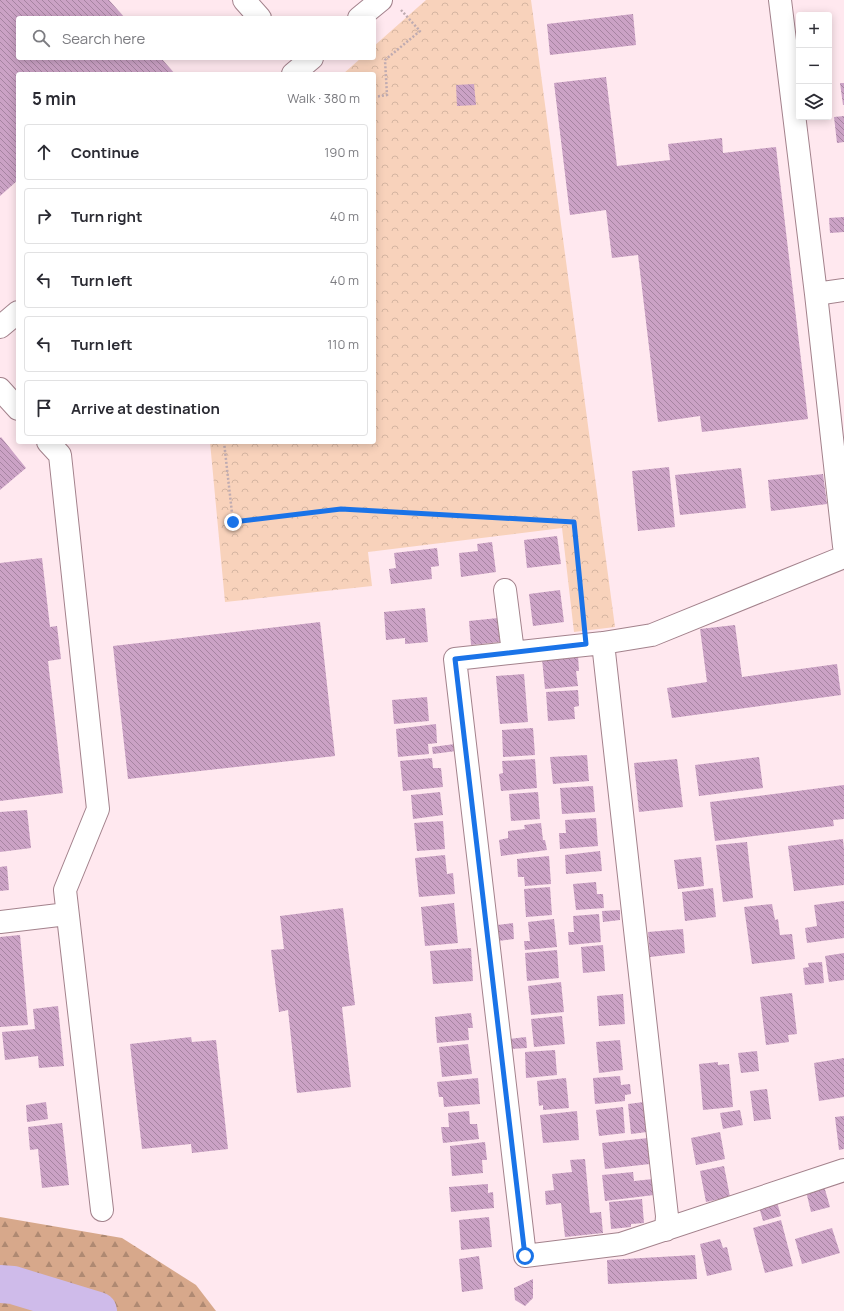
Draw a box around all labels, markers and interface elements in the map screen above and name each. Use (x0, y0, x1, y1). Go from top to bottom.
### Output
map controls (796, 12, 832, 120)
button: + (796, 12, 832, 48)
search box (16, 16, 376, 60)
icon: search (30, 27, 52, 49)
text: Search here (62, 28, 145, 49)
button: − (796, 48, 832, 84)
button: layers (796, 84, 832, 120)
text: 5 min (32, 87, 76, 110)
text: Walk · 380 m (287, 89, 360, 107)
icon: ahead (33, 141, 55, 163)
text: Continue (71, 142, 139, 163)
text: 190 m (324, 143, 359, 161)
icon: right (33, 205, 55, 227)
text: Turn right (71, 206, 142, 227)
text: 40 m (330, 207, 359, 225)
icon: left (33, 269, 55, 291)
text: Turn left (71, 270, 133, 291)
text: 40 m (330, 271, 359, 289)
icon: left (33, 333, 55, 355)
text: Turn left (71, 334, 133, 355)
text: 110 m (327, 335, 359, 353)
icon: arrive (33, 397, 55, 419)
text: Arrive at destination (71, 398, 220, 419)
route end (224, 513, 242, 531)
route start (516, 1247, 534, 1265)

